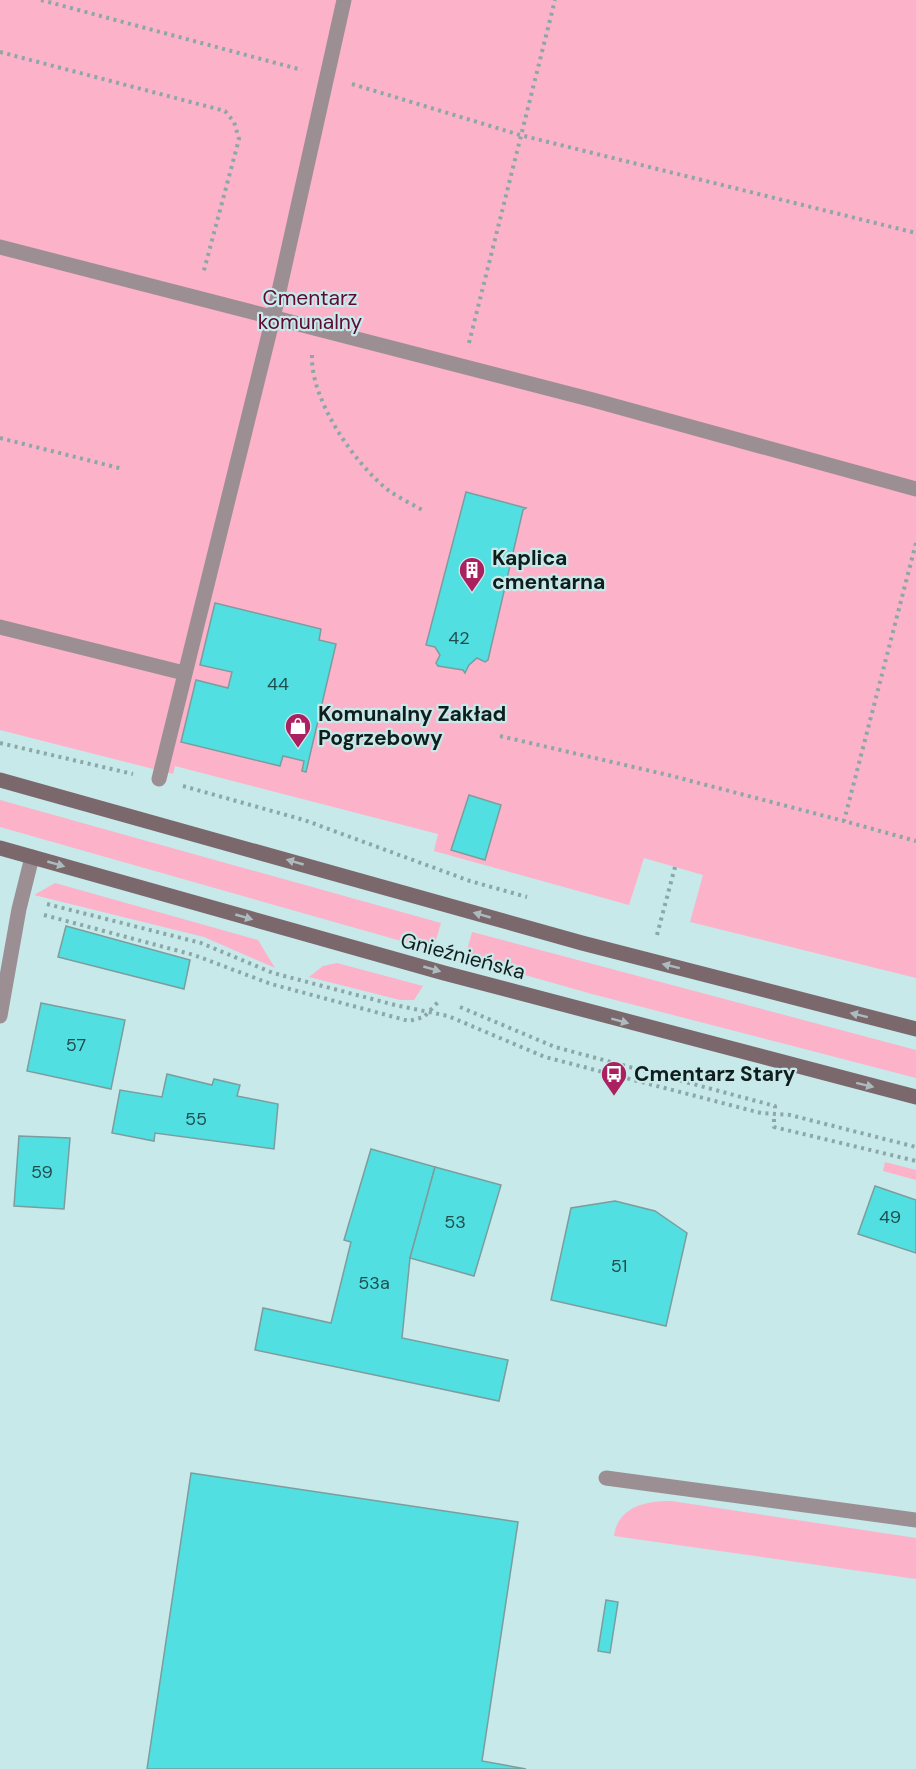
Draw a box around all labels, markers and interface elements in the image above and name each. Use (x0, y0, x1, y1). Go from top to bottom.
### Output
park label: Cmentarz komunalny (258, 284, 363, 336)
place label: Kaplica cmentarna (492, 544, 605, 596)
building icon: Kaplica cmentarna (457, 555, 487, 593)
house number: 42 (448, 626, 470, 650)
house number: 44 (267, 672, 289, 696)
place label: Komunalny Zakład Pogrzebowy (318, 700, 506, 752)
shop icon: Komunalny Zakład Pogrzebowy (283, 711, 313, 749)
one-way arrow (285, 857, 304, 867)
one-way arrow (47, 860, 65, 869)
one-way arrow (473, 910, 491, 919)
one-way arrow (235, 912, 253, 922)
street label: Gnieźnieńska (398, 926, 528, 986)
one-way arrow (661, 961, 680, 971)
one-way arrow (423, 965, 441, 974)
one-way arrow (850, 1009, 869, 1019)
one-way arrow (611, 1016, 629, 1026)
house number: 57 (66, 1033, 86, 1057)
bus stop icon: Cmentarz Stary (599, 1059, 629, 1097)
place label: Cmentarz Stary (634, 1060, 796, 1088)
one-way arrow (856, 1080, 875, 1090)
house number: 55 (185, 1107, 207, 1131)
house number: 59 (31, 1160, 53, 1184)
house number: 49 (879, 1205, 901, 1229)
house number: 53 (444, 1210, 466, 1234)
house number: 51 (611, 1254, 627, 1278)
house number: 53a (358, 1271, 390, 1295)

